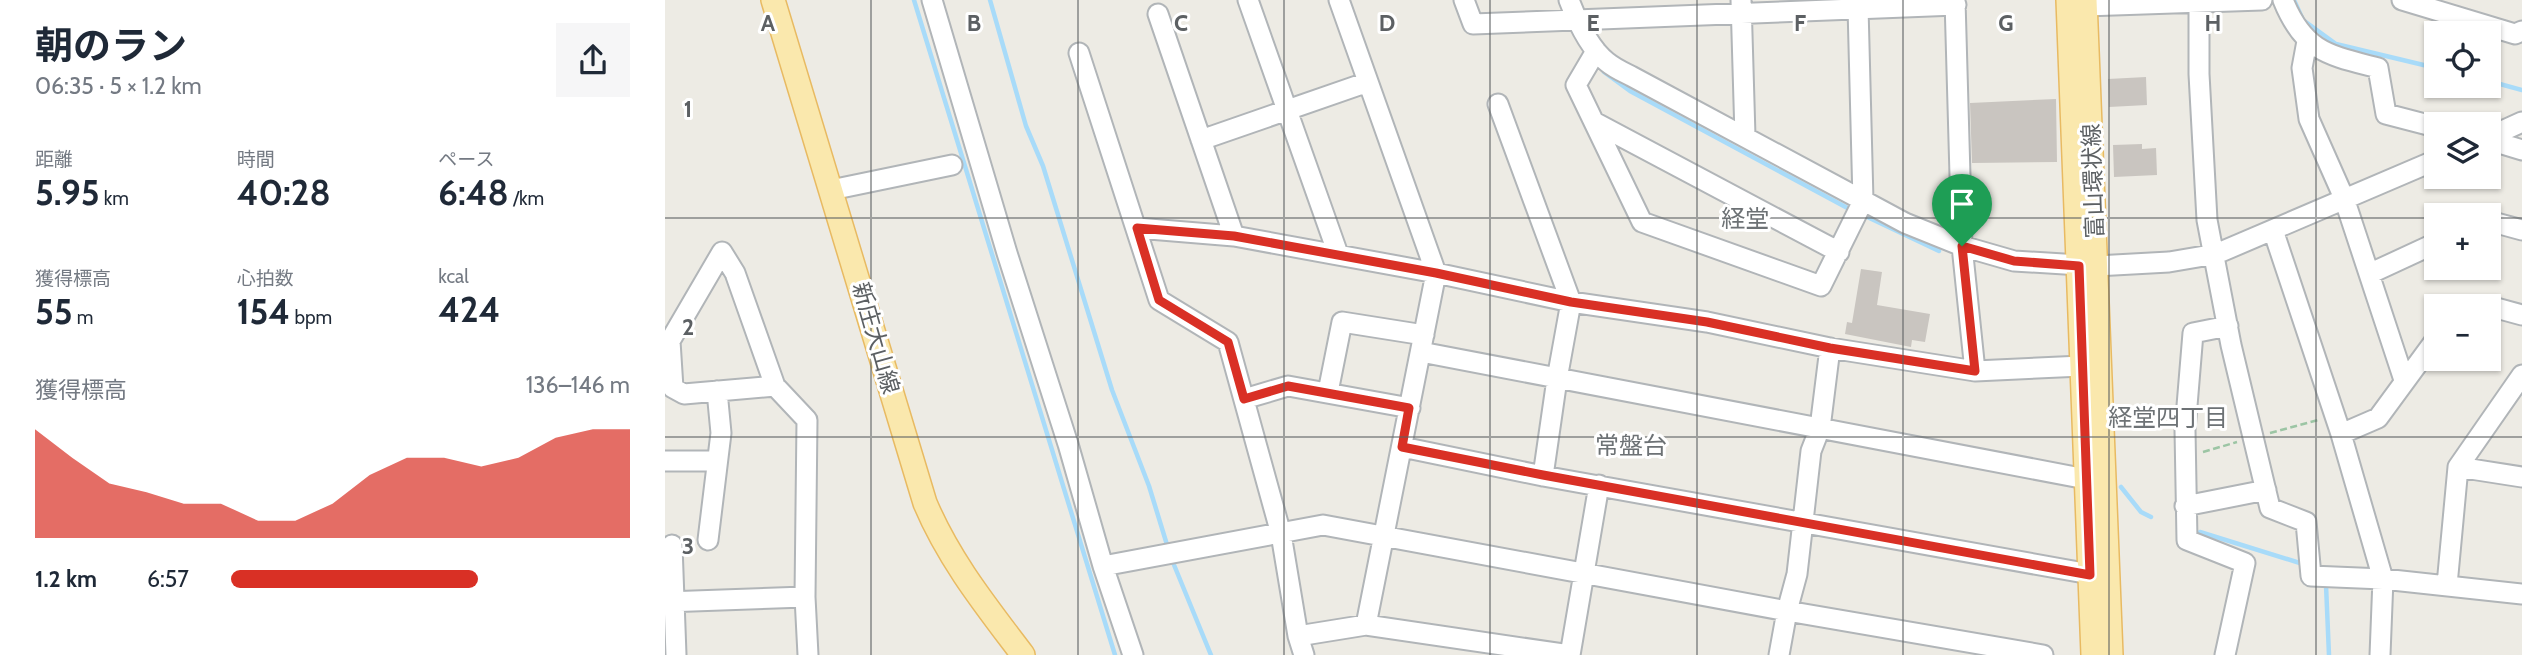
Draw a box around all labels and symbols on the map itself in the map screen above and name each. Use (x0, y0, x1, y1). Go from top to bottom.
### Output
text: A (761, 9, 776, 37)
text: B (967, 9, 981, 37)
text: C (1174, 9, 1188, 37)
text: D (1379, 9, 1395, 37)
text: E (1586, 9, 1600, 37)
text: F (1794, 9, 1806, 37)
text: G (1998, 9, 2014, 37)
text: H (2205, 9, 2221, 37)
text: 1 (684, 95, 692, 123)
street label: 富山環状線 (2077, 123, 2109, 239)
pin (1932, 174, 1992, 246)
district label: 経堂 (1721, 204, 1769, 233)
street label: 新庄大山線 (847, 279, 905, 397)
text: 2 (682, 313, 694, 341)
district label: 経堂四丁目 (2108, 403, 2228, 432)
district label: 常盤台 (1595, 431, 1667, 460)
text: 3 (682, 532, 694, 560)

